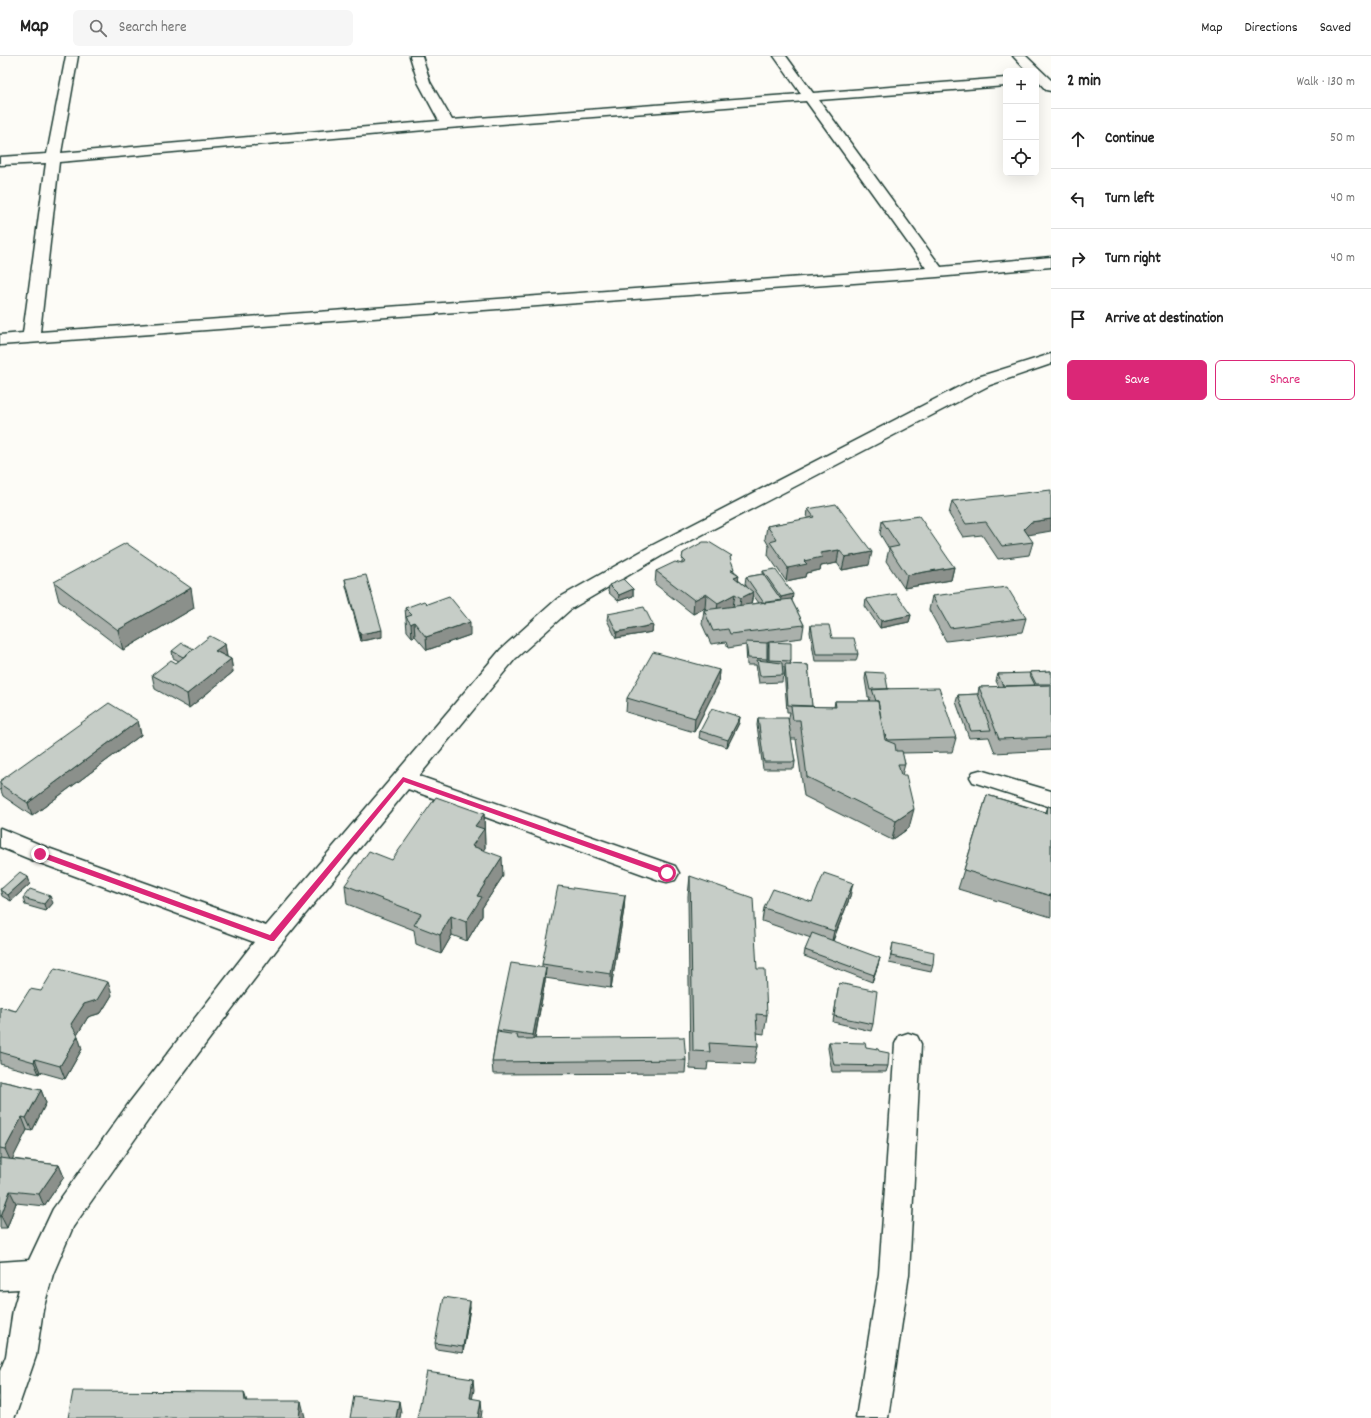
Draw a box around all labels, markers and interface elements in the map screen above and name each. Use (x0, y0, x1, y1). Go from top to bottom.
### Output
search box (73, 10, 353, 46)
text: Map (20, 14, 49, 41)
icon: search (87, 17, 109, 39)
text: Search here (119, 17, 187, 39)
text: Map (1201, 18, 1223, 38)
text: Directions (1245, 18, 1298, 38)
text: Saved (1320, 18, 1351, 38)
map controls (1003, 68, 1039, 176)
button: + (1003, 68, 1039, 104)
text: 2 min (1067, 70, 1101, 94)
text: Walk · 130 m (1296, 73, 1355, 92)
button: − (1003, 104, 1039, 140)
icon: ahead (1067, 128, 1089, 150)
text: Continue (1105, 128, 1154, 150)
text: 50 m (1330, 129, 1355, 148)
button: locate (1003, 140, 1039, 176)
icon: left (1067, 188, 1089, 210)
text: Turn left (1105, 188, 1154, 210)
text: 40 m (1331, 189, 1355, 208)
icon: right (1067, 248, 1089, 270)
text: Turn right (1105, 248, 1161, 270)
text: 40 m (1331, 249, 1355, 268)
icon: arrive (1067, 308, 1089, 330)
text: Arrive at destination (1105, 308, 1223, 330)
button: Save (1067, 360, 1207, 400)
button: Share (1215, 360, 1355, 400)
route end (31, 845, 49, 863)
route start (658, 864, 676, 882)

